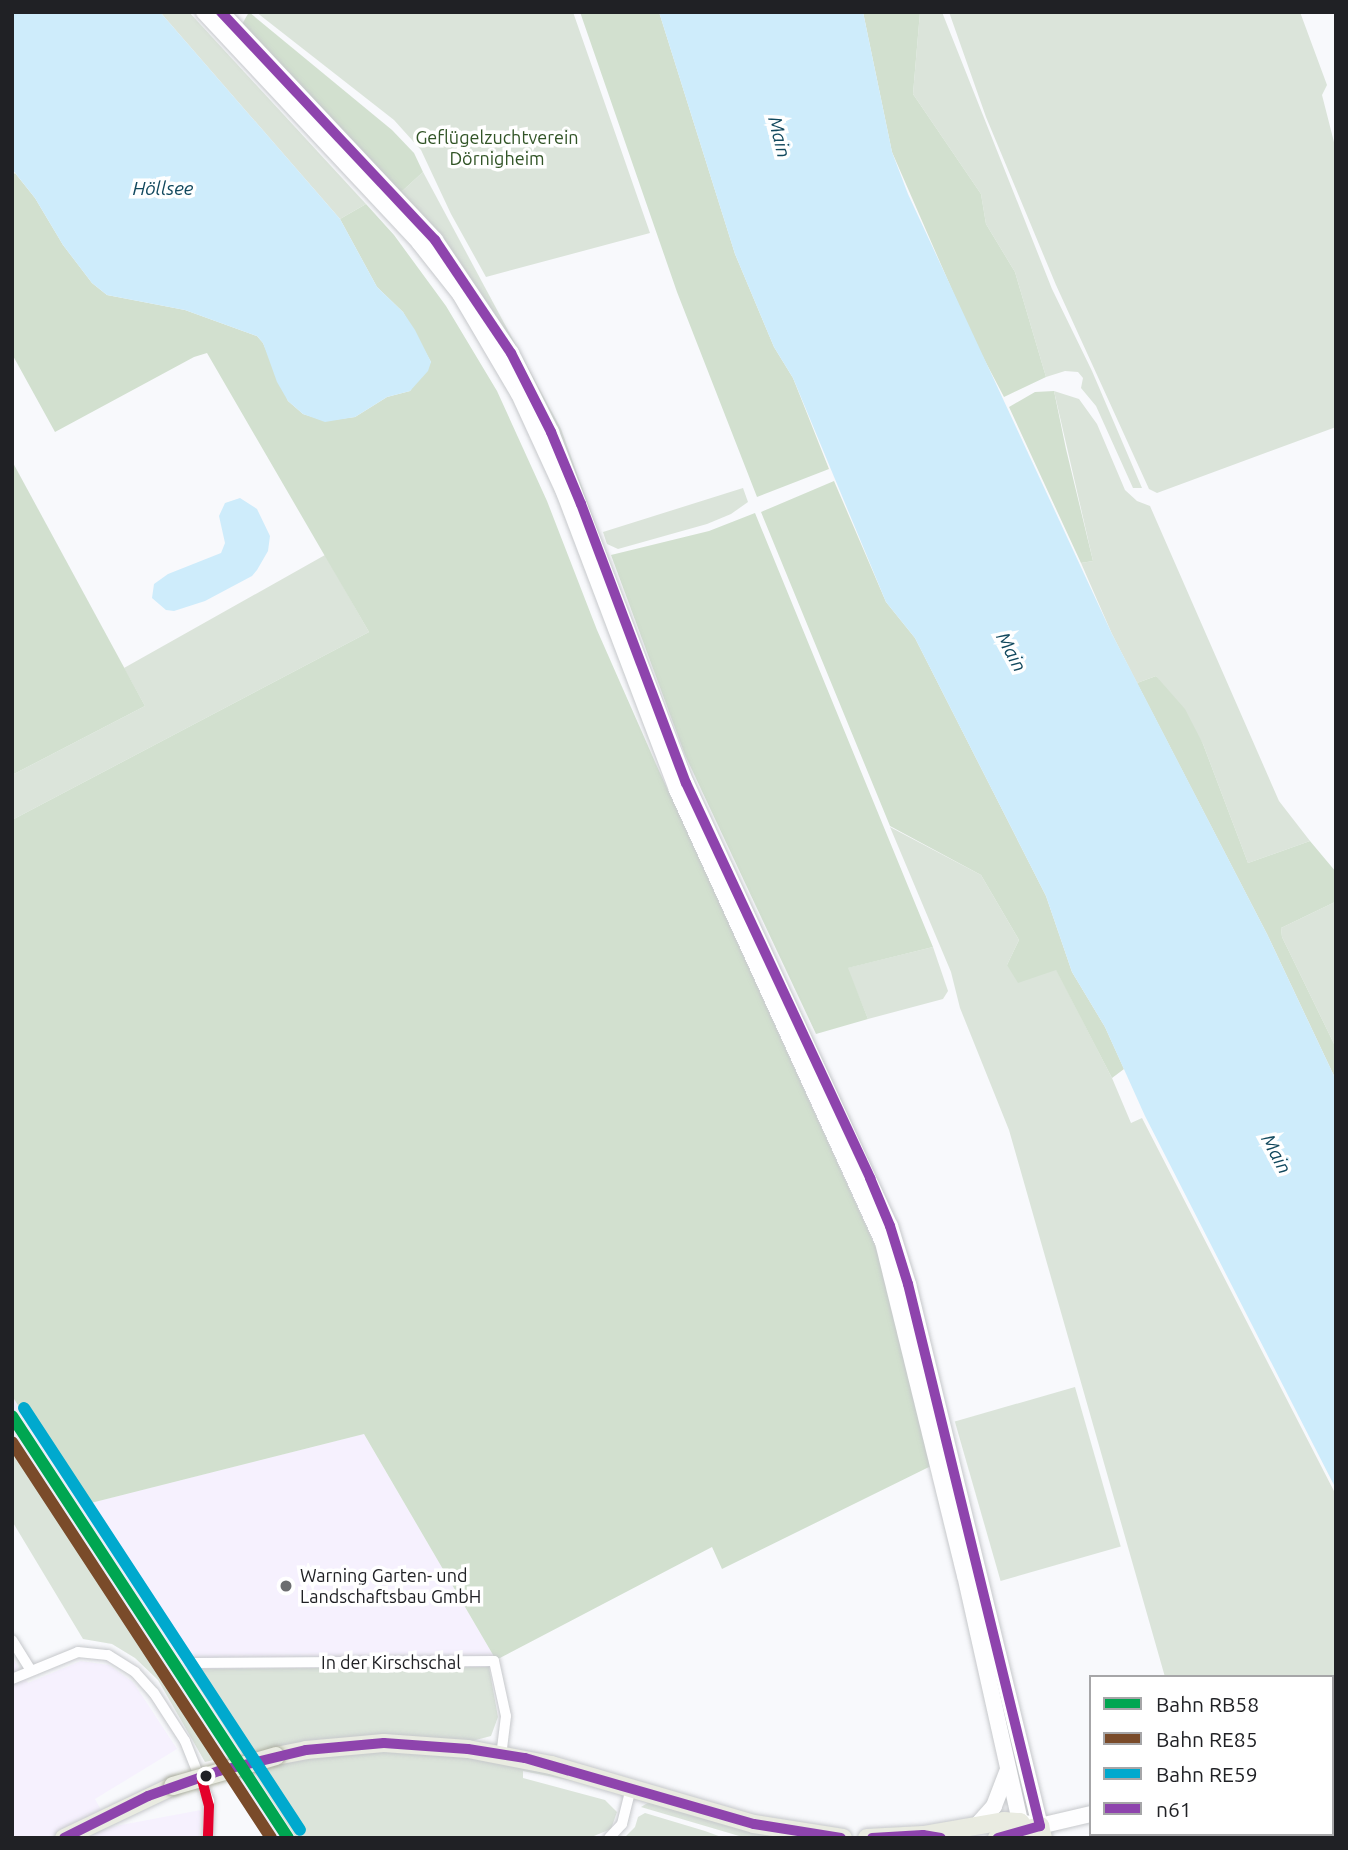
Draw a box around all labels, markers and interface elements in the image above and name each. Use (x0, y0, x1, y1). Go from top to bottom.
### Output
water label: Main (763, 114, 795, 160)
park label: Geflügelzuchtverein Dörnigheim (415, 127, 579, 170)
water label: Höllsee (133, 178, 193, 200)
water label: Main (991, 628, 1031, 676)
water label: Main (1256, 1130, 1296, 1178)
place label: Warning Garten- und Landschaftsbau GmbH (300, 1565, 481, 1608)
marker: Warning Garten- und Landschaftsbau GmbH (278, 1578, 294, 1594)
street label: In der Kirschschal (321, 1651, 461, 1673)
legend (1089, 1675, 1334, 1836)
text: Bahn RB58 (1156, 1692, 1259, 1716)
text: Bahn RE85 (1156, 1727, 1258, 1751)
text: Bahn RE59 (1156, 1762, 1258, 1786)
unlabelled marker (199, 1769, 213, 1783)
text: n61 (1156, 1797, 1192, 1821)

